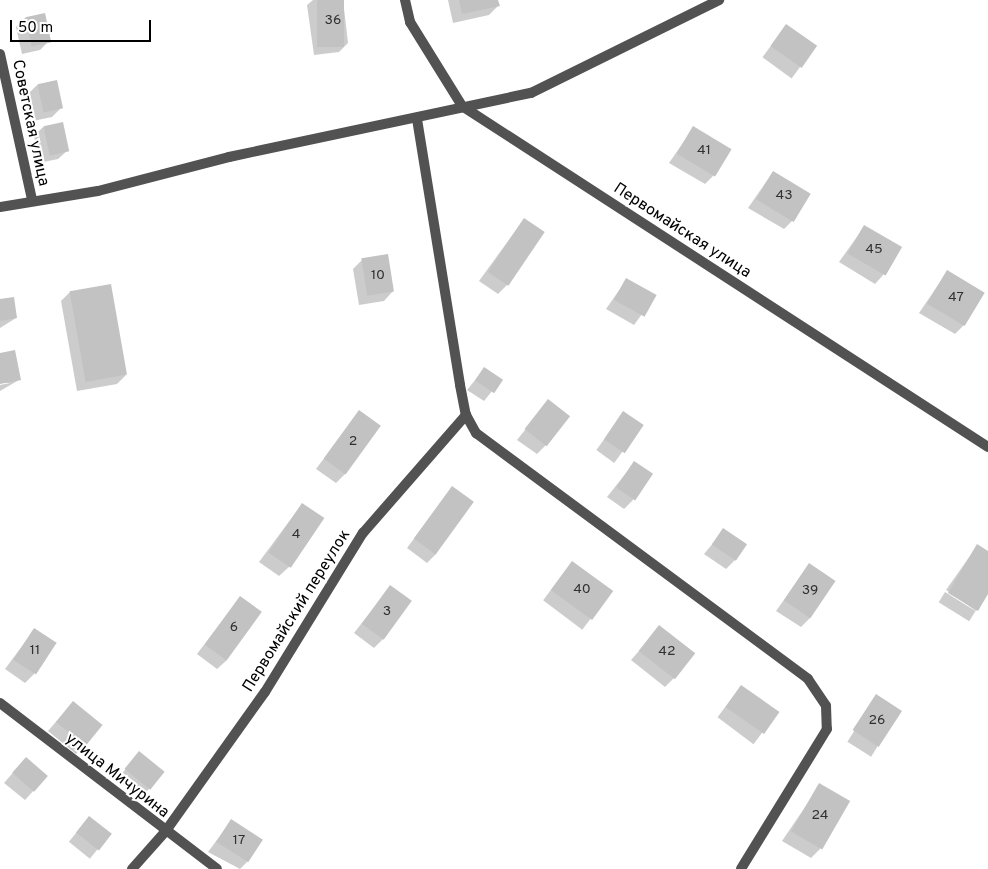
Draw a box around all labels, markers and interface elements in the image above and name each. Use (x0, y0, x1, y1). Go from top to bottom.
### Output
scale bar (12, 10, 154, 42)
house number: 36 (325, 13, 341, 29)
text: 50 m (18, 19, 53, 38)
street label: Советская улица (7, 58, 53, 188)
house number: 41 (697, 143, 711, 159)
street label: Первомайская улица (610, 179, 754, 283)
house number: 43 (775, 188, 793, 204)
house number: 45 (865, 242, 883, 258)
house number: 10 (371, 268, 385, 284)
house number: 47 (948, 290, 964, 306)
house number: 2 (349, 434, 357, 450)
street label: Первомайский переулок (239, 526, 355, 696)
house number: 4 (292, 527, 300, 543)
house number: 40 (573, 582, 591, 598)
house number: 39 (802, 583, 818, 599)
house number: 3 (383, 604, 391, 620)
house number: 6 (230, 620, 238, 636)
house number: 11 (30, 643, 40, 659)
house number: 42 (658, 644, 676, 660)
house number: 26 (869, 713, 885, 729)
street label: улица Мичурина (61, 729, 173, 823)
house number: 24 (811, 808, 829, 824)
house number: 17 (233, 833, 245, 849)

